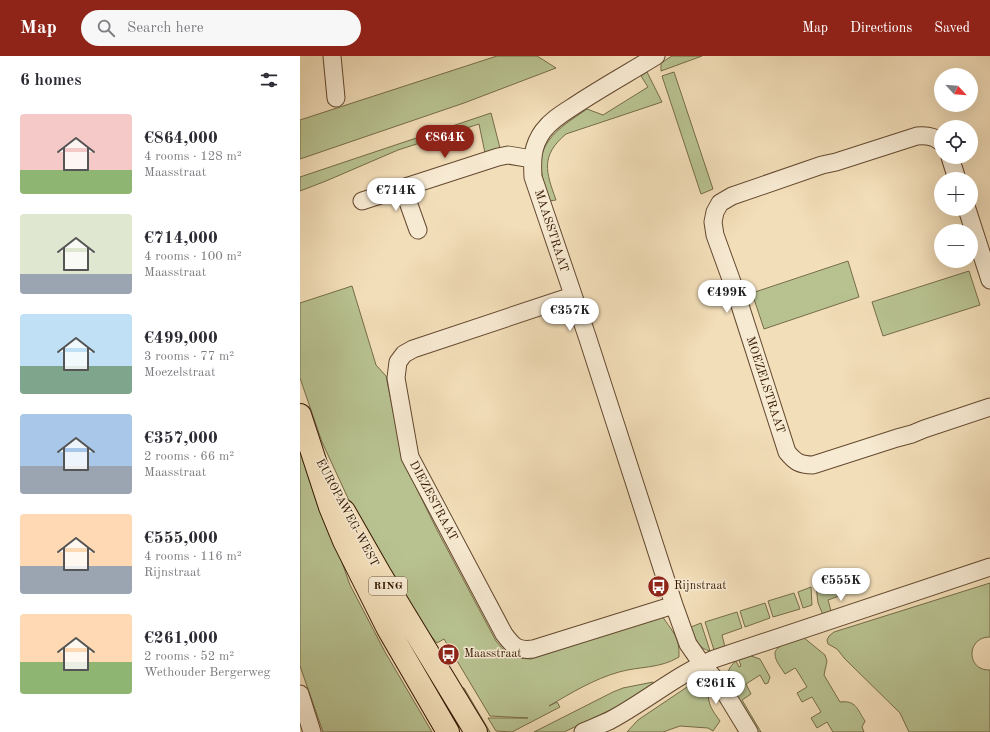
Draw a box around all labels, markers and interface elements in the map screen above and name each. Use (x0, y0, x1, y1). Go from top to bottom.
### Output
search box (81, 10, 361, 46)
icon: search (95, 17, 117, 39)
text: Map (20, 19, 57, 38)
text: Search here (127, 21, 204, 36)
text: Map (802, 21, 828, 35)
text: Directions (850, 21, 912, 35)
text: Saved (934, 21, 970, 35)
north arrow (934, 68, 978, 112)
map controls (934, 68, 978, 268)
icon: filters (258, 69, 280, 91)
text: 6 homes (20, 72, 82, 89)
button: locate (934, 120, 978, 164)
pin: €864K (417, 125, 473, 159)
icon: home (52, 130, 100, 178)
text: €864,000 (144, 130, 218, 147)
text: €864K (425, 131, 465, 144)
text: 4 rooms · 128 m² (144, 150, 242, 163)
text: Maasstraat (144, 166, 206, 179)
button: + (934, 172, 978, 216)
pin: €714K (368, 178, 424, 212)
text: €714K (376, 184, 416, 197)
street label: MAASSTRAAT (532, 188, 570, 274)
button: − (934, 224, 978, 268)
icon: home (52, 230, 100, 278)
text: €714,000 (144, 230, 218, 247)
text: 4 rooms · 100 m² (144, 250, 242, 263)
text: Maasstraat (144, 266, 206, 279)
pin: €499K (699, 280, 755, 314)
text: €499K (707, 286, 747, 299)
pin: €357K (542, 298, 598, 332)
text: €357K (550, 304, 590, 317)
icon: home (52, 330, 100, 378)
text: €499,000 (144, 330, 218, 347)
street label: MOEZELSTRAAT (744, 335, 786, 435)
text: 3 rooms · 77 m² (144, 350, 234, 363)
text: Moezelstraat (144, 366, 215, 379)
icon: home (52, 430, 100, 478)
text: €357,000 (144, 430, 218, 447)
text: 2 rooms · 66 m² (144, 450, 234, 463)
street label: EUROPAWEG-WEST (313, 457, 381, 569)
street label: DIEZESTRAAT (407, 459, 459, 543)
text: Maasstraat (144, 466, 206, 479)
icon: home (52, 530, 100, 578)
text: €555,000 (144, 530, 218, 547)
text: 4 rooms · 116 m² (144, 550, 242, 563)
text: Rijnstraat (144, 566, 201, 579)
pin: €555K (813, 568, 869, 602)
bus stop icon: Rijnstraat (646, 573, 672, 599)
text: €555K (821, 574, 861, 587)
road number: RING (369, 577, 407, 595)
place label: Rijnstraat (674, 580, 727, 592)
icon: home (52, 630, 100, 678)
text: €261,000 (144, 630, 218, 647)
bus stop icon: Maasstraat (435, 641, 461, 667)
place label: Maasstraat (464, 648, 522, 660)
text: 2 rooms · 52 m² (144, 650, 234, 663)
text: Wethouder Bergerweg (144, 666, 270, 679)
pin: €261K (688, 671, 744, 705)
text: €261K (696, 677, 736, 690)

